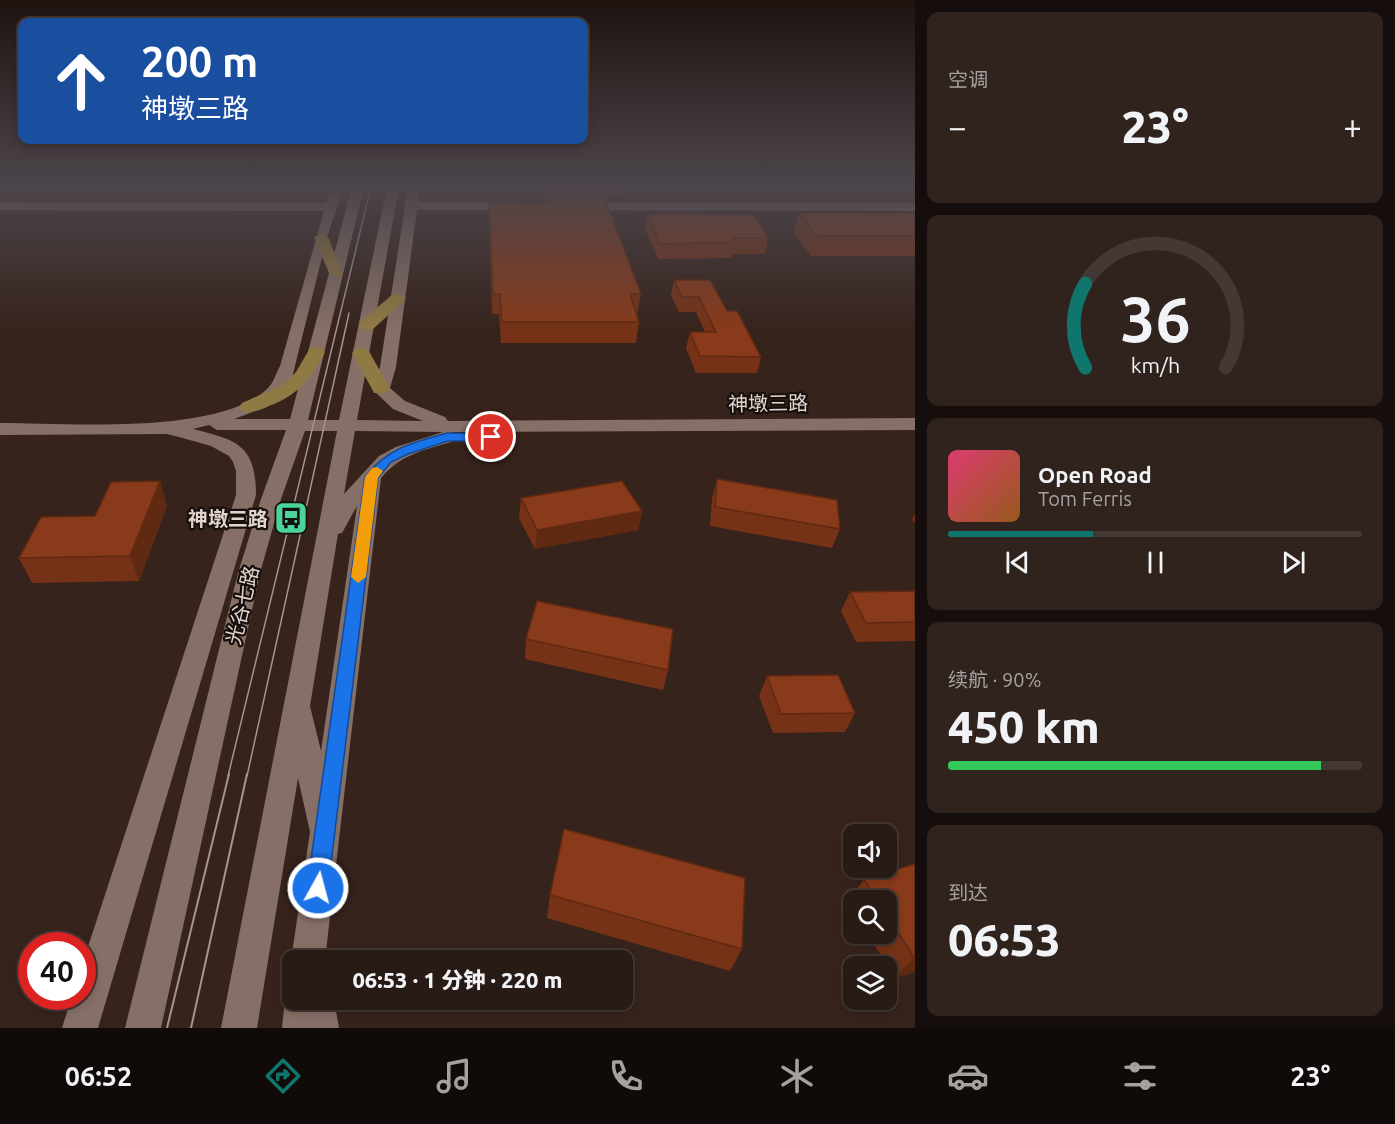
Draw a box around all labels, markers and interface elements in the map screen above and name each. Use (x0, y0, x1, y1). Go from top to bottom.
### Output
text: 200 m (141, 38, 258, 85)
icon: ahead (42, 42, 120, 120)
text: 空调 (948, 68, 988, 91)
text: 神墩三路 (141, 93, 249, 123)
text: 23° (1121, 101, 1189, 152)
text: − (948, 108, 967, 145)
text: + (1343, 108, 1362, 145)
text: 36 (1120, 284, 1190, 354)
text: km/h (1130, 353, 1180, 377)
street label: 神墩三路 (728, 391, 808, 415)
pin (465, 411, 516, 462)
icon: arrive (474, 420, 507, 453)
text: Open Road (1038, 462, 1152, 487)
text: Tom Ferris (1038, 487, 1132, 510)
bus stop icon: 神墩三路 (273, 500, 309, 536)
place label: 神墩三路 (188, 507, 268, 530)
icon: previous (1001, 546, 1034, 579)
icon: pause (1139, 546, 1172, 579)
icon: next (1277, 546, 1310, 579)
street label: 光谷七路 (221, 563, 263, 647)
text: 续航 · 90% (948, 668, 1041, 691)
text: 450 km (948, 701, 1100, 752)
map controls (843, 824, 897, 1010)
button: sound (843, 824, 897, 878)
position arrow (286, 856, 350, 920)
text: 到达 (948, 881, 988, 904)
button: search (843, 890, 897, 944)
text: 06:53 (948, 914, 1061, 965)
speed limit sign: 40 (18, 932, 96, 1010)
button: layers (843, 956, 897, 1010)
text: 06:53 · 1 分钟 · 220 m (352, 967, 563, 992)
icon: directions (262, 1055, 304, 1097)
icon: music (433, 1055, 475, 1097)
icon: phone (605, 1055, 647, 1097)
icon: climate (776, 1055, 818, 1097)
icon: car (947, 1055, 989, 1097)
icon: filters (1119, 1055, 1161, 1097)
text: 06:52 (65, 1061, 132, 1091)
text: 23° (1290, 1061, 1330, 1091)

